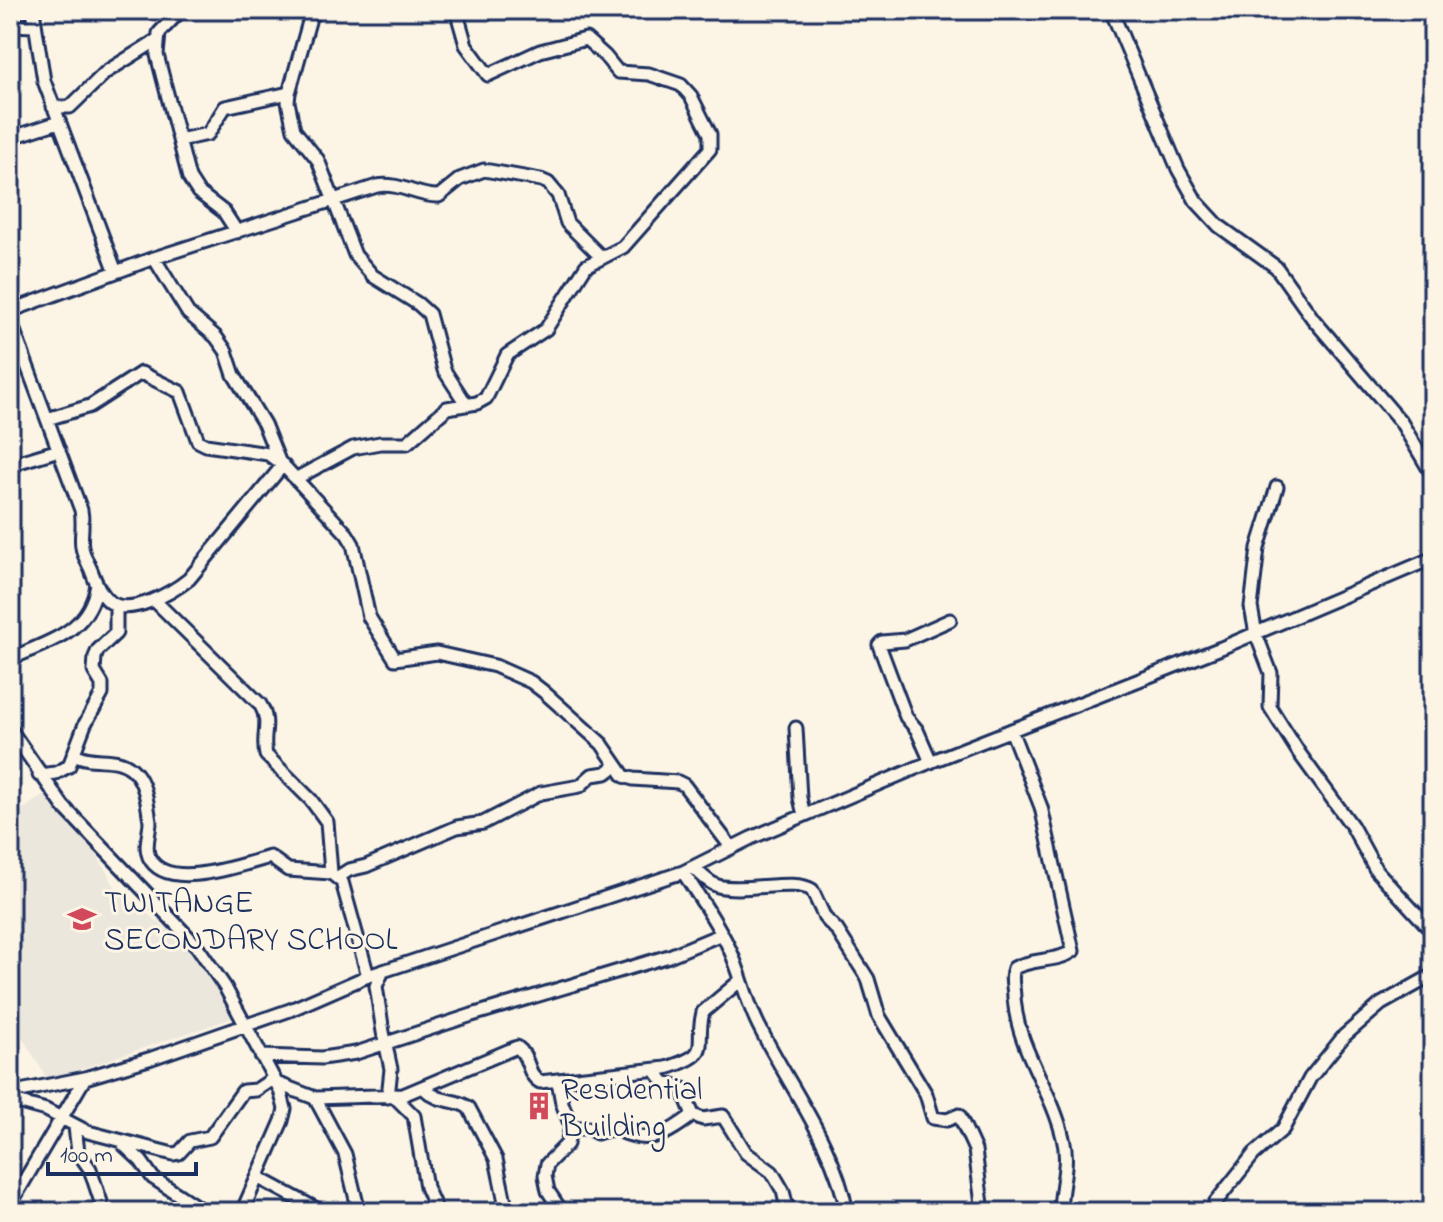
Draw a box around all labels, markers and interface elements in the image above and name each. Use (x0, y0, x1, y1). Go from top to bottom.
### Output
place label: TWITANGE SECONDARY SCHOOL (104, 881, 398, 965)
school or university icon: TWITANGE SECONDARY SCHOOL (67, 904, 97, 934)
place label: Residential Building (560, 1068, 702, 1152)
building icon: Residential Building (524, 1091, 554, 1121)
scale bar (48, 1126, 196, 1176)
text: 100 m (60, 1139, 113, 1174)

